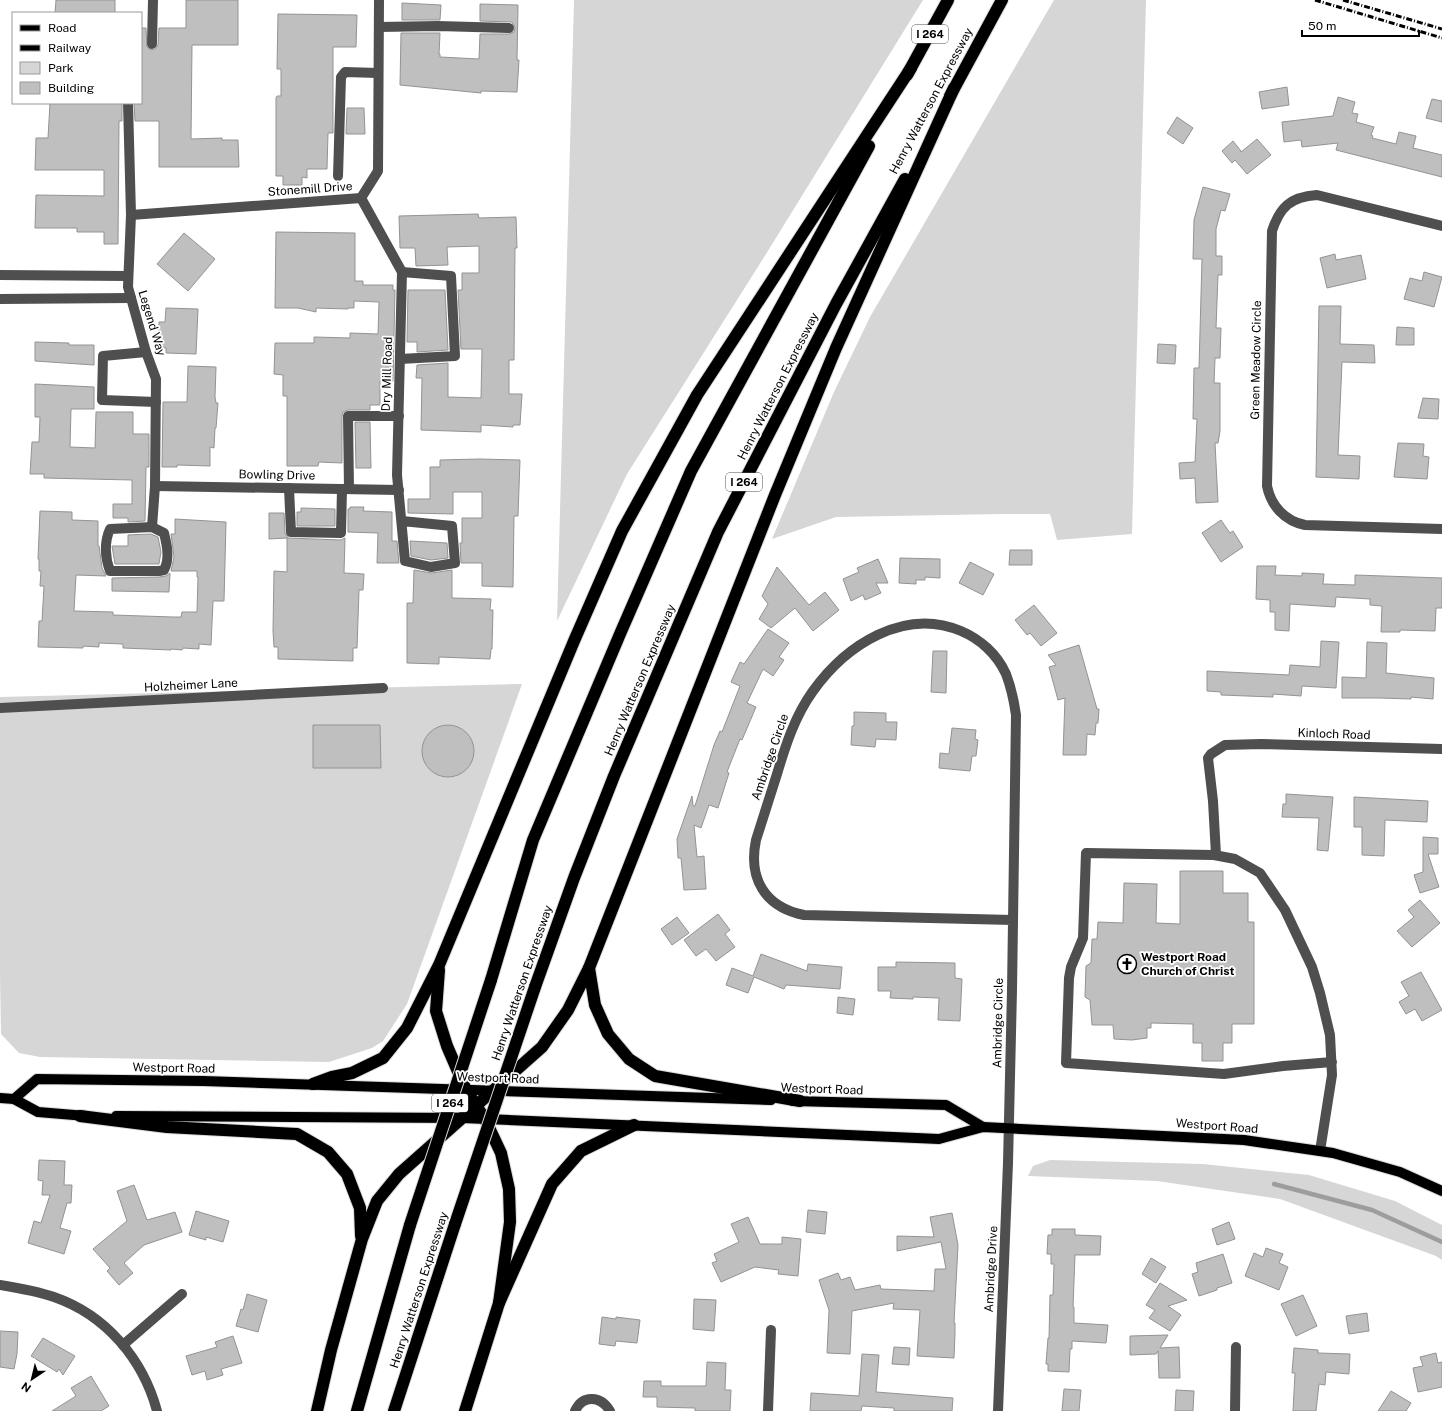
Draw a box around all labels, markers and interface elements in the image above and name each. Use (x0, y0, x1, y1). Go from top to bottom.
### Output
legend (12, 12, 142, 104)
scale bar (1302, 12, 1419, 38)
text: 50 m (1308, 19, 1336, 33)
text: Road (48, 21, 76, 35)
street label: Henry Watterson Expressway (886, 25, 976, 176)
road number: I 264 (912, 25, 948, 43)
text: Railway (48, 41, 92, 55)
text: Park (48, 61, 74, 75)
text: Building (48, 81, 94, 95)
street label: Stonemill Drive (267, 179, 353, 199)
street label: Legend Way (135, 288, 169, 358)
street label: Green Meadow Circle (1248, 300, 1264, 420)
street label: Henry Watterson Expressway (735, 309, 822, 462)
street label: Dry Mill Road (379, 336, 395, 412)
street label: Bowling Drive (238, 467, 316, 483)
road number: I 264 (726, 473, 762, 491)
street label: Henry Watterson Expressway (602, 601, 679, 758)
street label: Holzheimer Lane (144, 676, 239, 694)
street label: Ambridge Circle (749, 712, 791, 802)
street label: Kinloch Road (1297, 726, 1371, 742)
street label: Henry Watterson Expressway (489, 903, 555, 1063)
place label: Westport Road Church of Christ (1141, 950, 1234, 978)
church icon: Westport Road Church of Christ (1116, 953, 1138, 975)
street label: Ambridge Circle (990, 978, 1006, 1068)
street label: Westport Road (133, 1060, 215, 1076)
street label: Westport Road (456, 1070, 540, 1086)
street label: Westport Road (780, 1081, 864, 1097)
road number: I 264 (432, 1094, 468, 1112)
street label: Westport Road (1175, 1116, 1259, 1136)
street label: Henry Watterson Expressway (387, 1210, 451, 1370)
street label: Ambridge Drive (982, 1225, 1000, 1313)
north arrow (12, 1359, 52, 1399)
text: N (19, 1380, 33, 1395)

